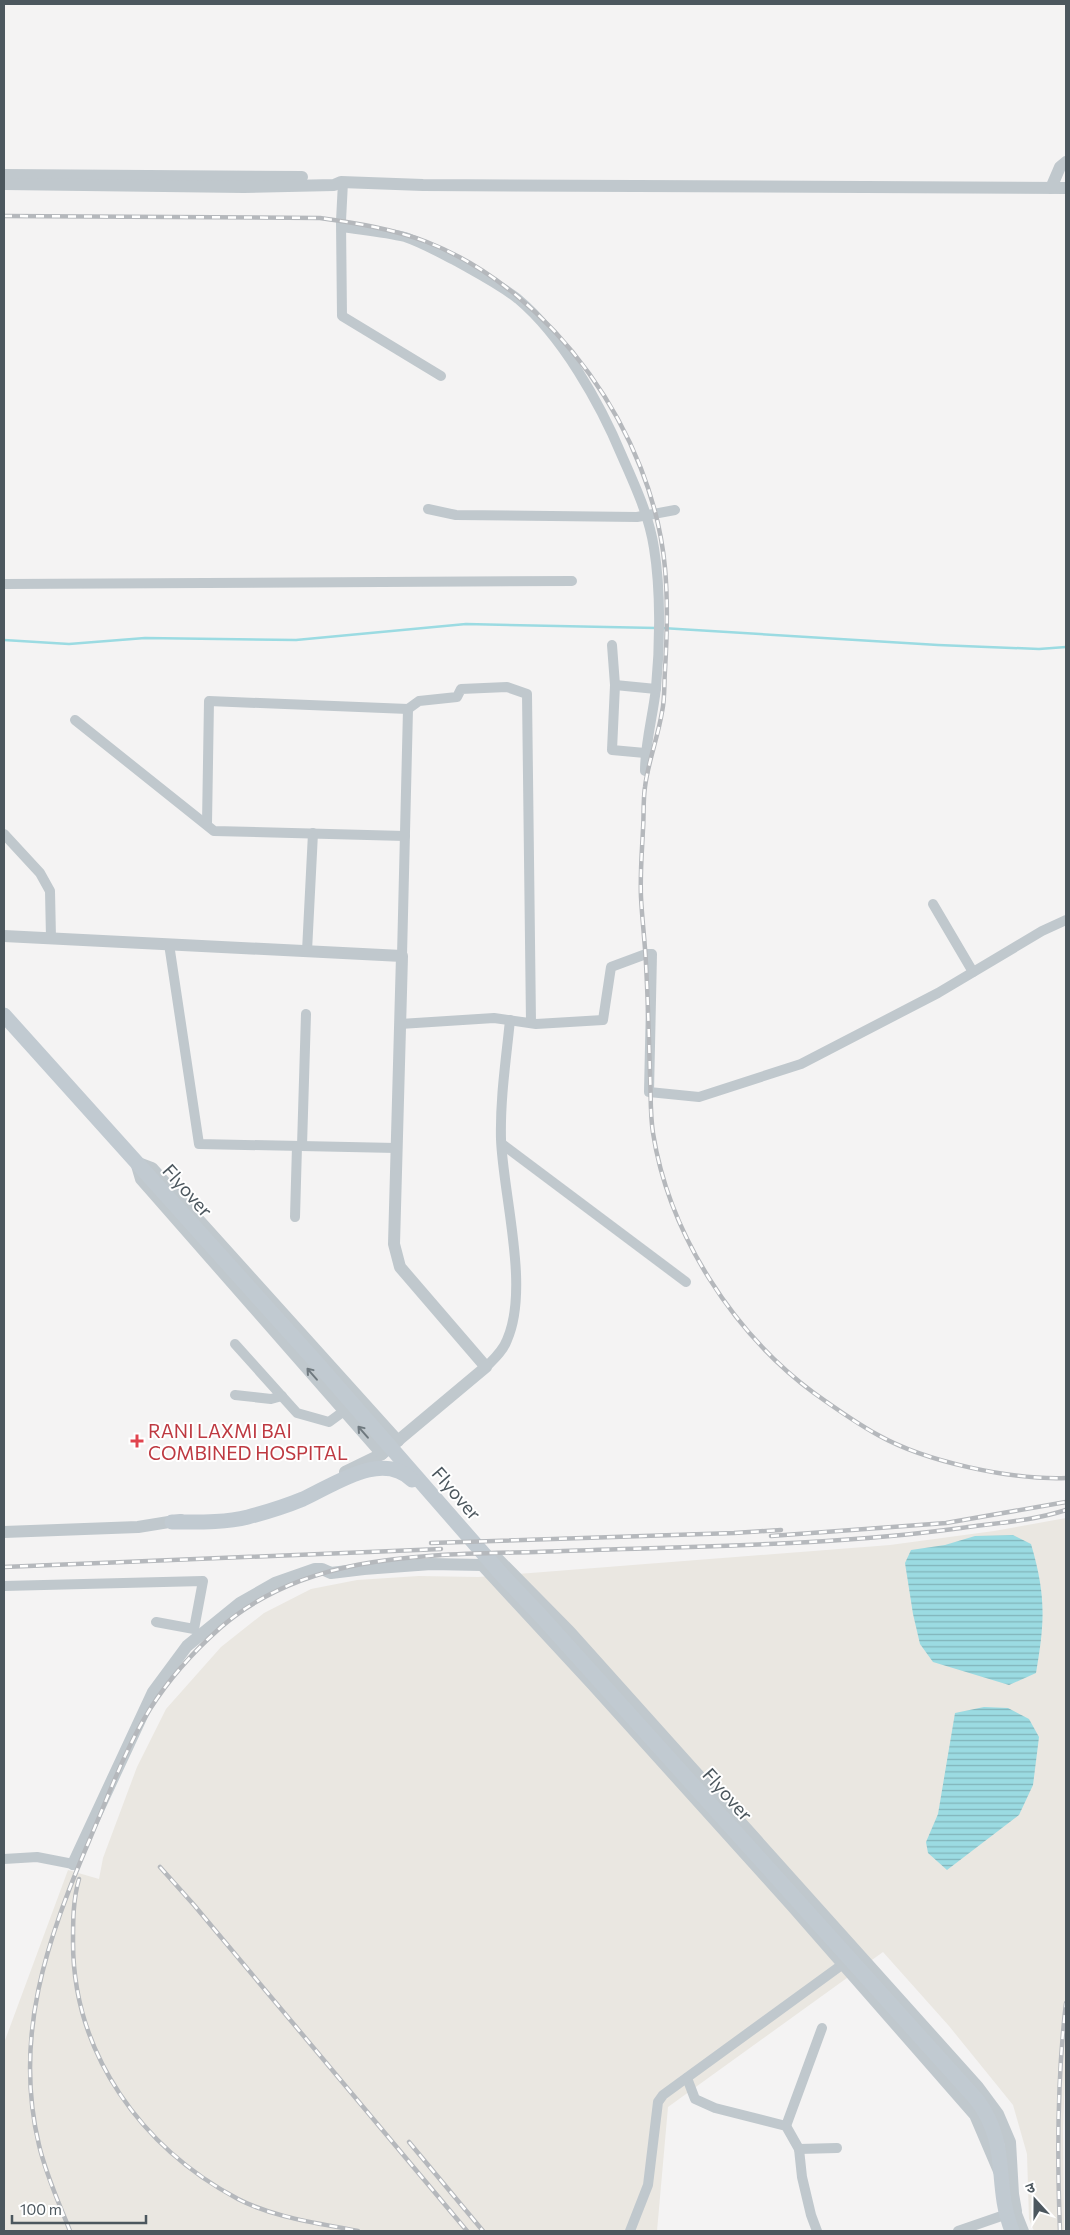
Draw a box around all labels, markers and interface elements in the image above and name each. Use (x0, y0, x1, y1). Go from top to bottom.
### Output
street label: Flyover (158, 1159, 218, 1222)
one-way arrow (307, 1368, 318, 1381)
place label: RANI LAXMI BAI COMBINED HOSPITAL (148, 1419, 348, 1464)
one-way arrow (357, 1426, 369, 1439)
marker: RANI LAXMI BAI COMBINED HOSPITAL (130, 1434, 144, 1448)
street label: Flyover (428, 1462, 487, 1525)
street label: Flyover (698, 1763, 758, 1826)
north arrow (1010, 2175, 1060, 2225)
text: उ (1023, 2178, 1038, 2197)
scale bar (12, 2192, 146, 2224)
text: 100 m (20, 2200, 62, 2218)

